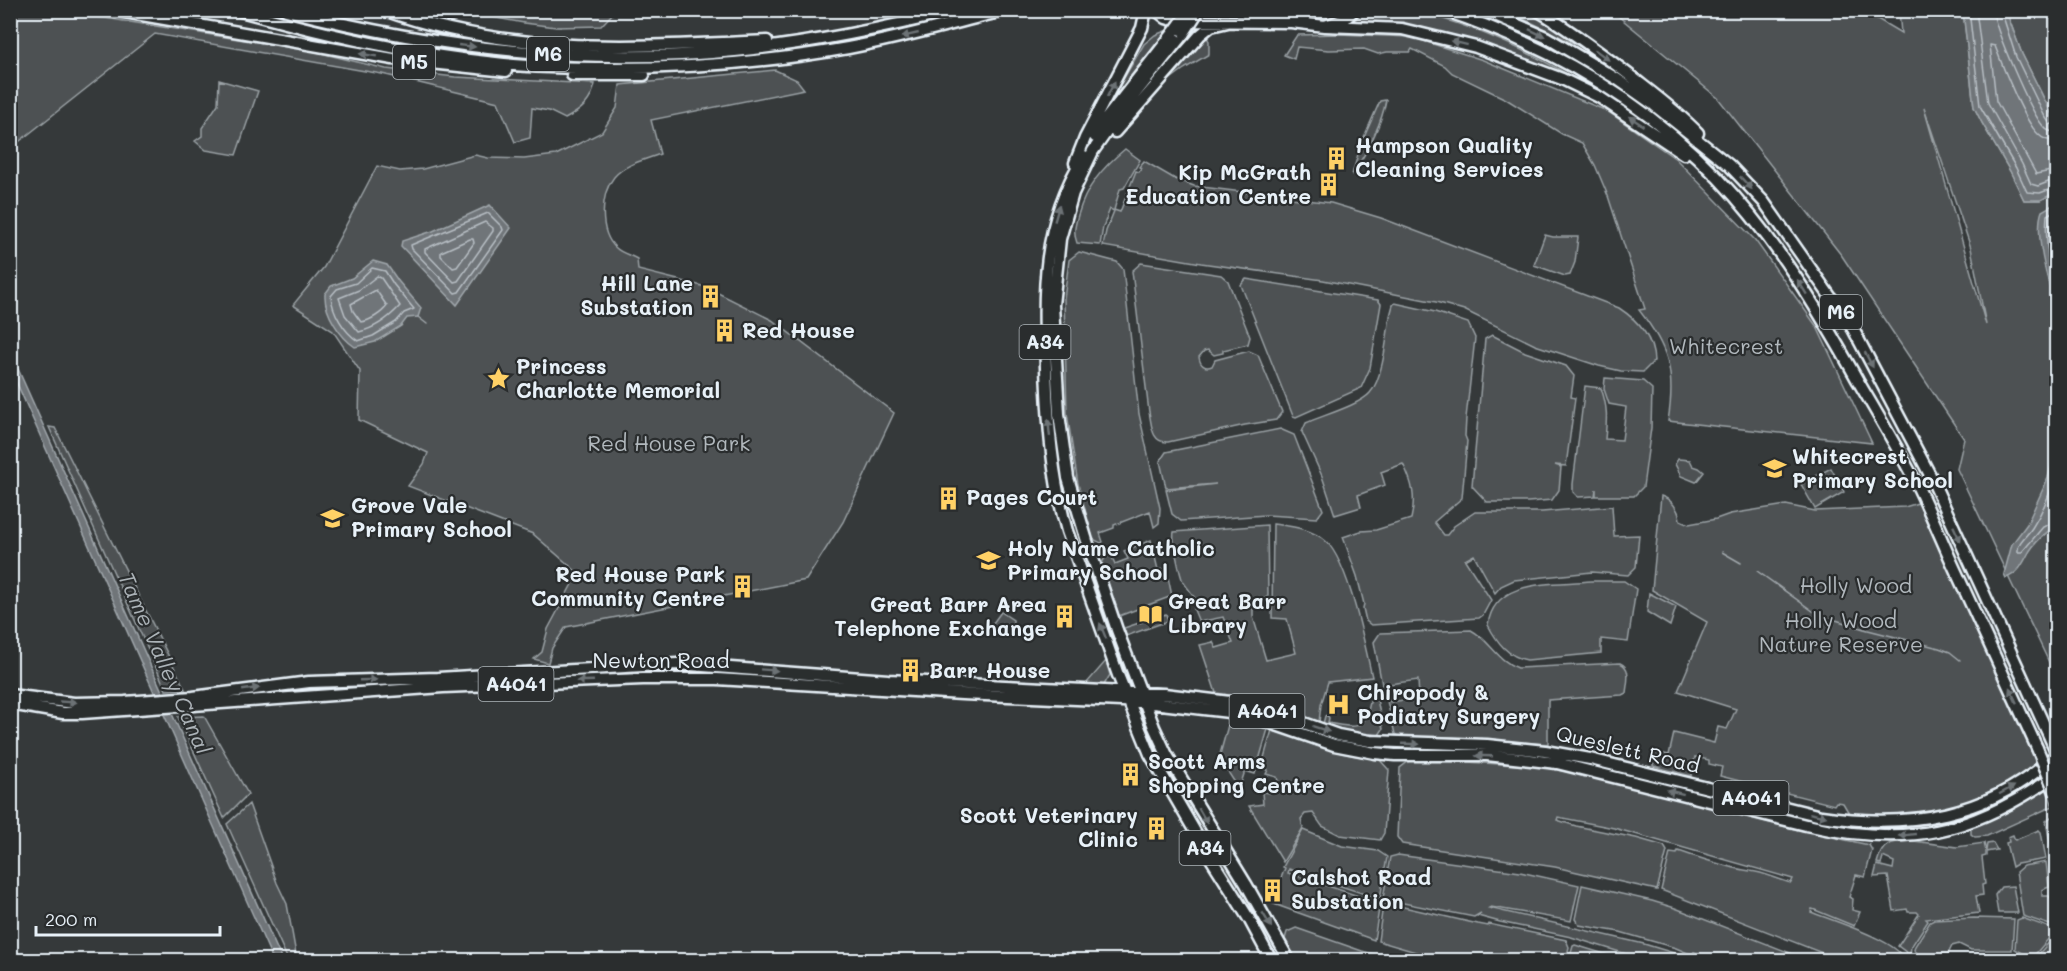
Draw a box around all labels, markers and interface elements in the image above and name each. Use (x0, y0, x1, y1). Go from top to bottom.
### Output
one-way arrow (1529, 28, 1547, 38)
one-way arrow (900, 30, 919, 40)
road number: M6 (527, 37, 569, 71)
one-way arrow (1449, 37, 1468, 47)
one-way arrow (457, 41, 476, 51)
road number: M5 (393, 45, 435, 79)
one-way arrow (1595, 48, 1610, 60)
one-way arrow (358, 50, 377, 59)
one-way arrow (1106, 80, 1116, 97)
one-way arrow (1628, 116, 1644, 127)
place label: Hampson Quality Cleaning Services (1355, 131, 1544, 182)
building icon: Hampson Quality Cleaning Services (1324, 145, 1350, 171)
place label: Kip McGrath Education Centre (1125, 158, 1311, 209)
building icon: Kip McGrath Education Centre (1316, 172, 1342, 198)
one-way arrow (1739, 175, 1752, 190)
one-way arrow (1053, 204, 1062, 222)
place label: Hill Lane Substation (580, 269, 693, 320)
one-way arrow (1797, 279, 1808, 295)
building icon: Hill Lane Substation (698, 283, 724, 309)
road number: M6 (1820, 295, 1862, 329)
place label: Red House (742, 316, 855, 343)
building icon: Red House (711, 318, 737, 344)
road number: A34 (1020, 325, 1070, 359)
park label: Whitecrest (1669, 332, 1783, 359)
one-way arrow (1864, 351, 1874, 368)
place label: Princess Charlotte Memorial (516, 352, 720, 403)
place icon: Princess Charlotte Memorial (485, 366, 511, 392)
one-way arrow (1044, 419, 1054, 438)
park label: Red House Park (588, 429, 750, 456)
place label: Whitecrest Primary School (1792, 442, 1953, 494)
school or university icon: Whitecrest Primary School (1761, 456, 1787, 482)
place label: Pages Court (966, 483, 1097, 510)
building icon: Pages Court (935, 485, 961, 511)
place label: Grove Vale Primary School (351, 491, 512, 543)
school or university icon: Grove Vale Primary School (320, 505, 346, 531)
one-way arrow (1952, 525, 1962, 543)
place label: Holy Name Catholic Primary School (1007, 534, 1215, 586)
school or university icon: Holy Name Catholic Primary School (976, 548, 1002, 574)
place label: Red House Park Community Centre (531, 560, 725, 612)
water label: Tame Valley Canal (112, 567, 219, 759)
park label: Holly Wood (1800, 571, 1912, 598)
building icon: Red House Park Community Centre (730, 574, 756, 600)
place label: Great Barr Library (1168, 587, 1286, 639)
place label: Great Barr Area Telephone Exchange (834, 590, 1047, 641)
library icon: Great Barr Library (1137, 601, 1163, 627)
building icon: Great Barr Area Telephone Exchange (1052, 604, 1078, 630)
park label: Holly Wood Nature Reserve (1759, 606, 1923, 657)
one-way arrow (1098, 621, 1108, 639)
street label: Newton Road (592, 646, 730, 673)
place label: Barr House (929, 656, 1050, 683)
building icon: Barr House (898, 658, 924, 684)
one-way arrow (760, 665, 779, 675)
road number: A4041 (478, 667, 554, 701)
one-way arrow (358, 675, 377, 684)
one-way arrow (576, 676, 595, 686)
place label: Chiropody & Podiatry Surgery (1357, 678, 1540, 730)
one-way arrow (242, 685, 261, 694)
one-way arrow (2008, 687, 2017, 704)
hospital icon: Chiropody & Podiatry Surgery (1326, 692, 1352, 718)
road number: A4041 (1230, 694, 1304, 728)
one-way arrow (58, 698, 77, 707)
street label: Queslett Road (1554, 719, 1703, 778)
one-way arrow (1312, 725, 1330, 735)
one-way arrow (1401, 739, 1420, 749)
place label: Scott Arms Shopping Centre (1148, 747, 1325, 798)
one-way arrow (1475, 751, 1494, 760)
building icon: Scott Arms Shopping Centre (1117, 761, 1143, 787)
road number: A4041 (1714, 781, 1788, 815)
one-way arrow (1999, 785, 2016, 795)
one-way arrow (1666, 786, 1685, 796)
place label: Scott Veterinary Clinic (960, 801, 1138, 852)
one-way arrow (1198, 808, 1209, 824)
one-way arrow (1809, 810, 1827, 820)
building icon: Scott Veterinary Clinic (1143, 815, 1169, 841)
one-way arrow (1898, 830, 1917, 840)
road number: A34 (1180, 831, 1230, 865)
place label: Calshot Road Substation (1291, 863, 1431, 914)
building icon: Calshot Road Substation (1260, 877, 1286, 903)
scale bar (36, 899, 220, 937)
text: 200 m (45, 907, 97, 931)
one-way arrow (1261, 912, 1272, 928)

